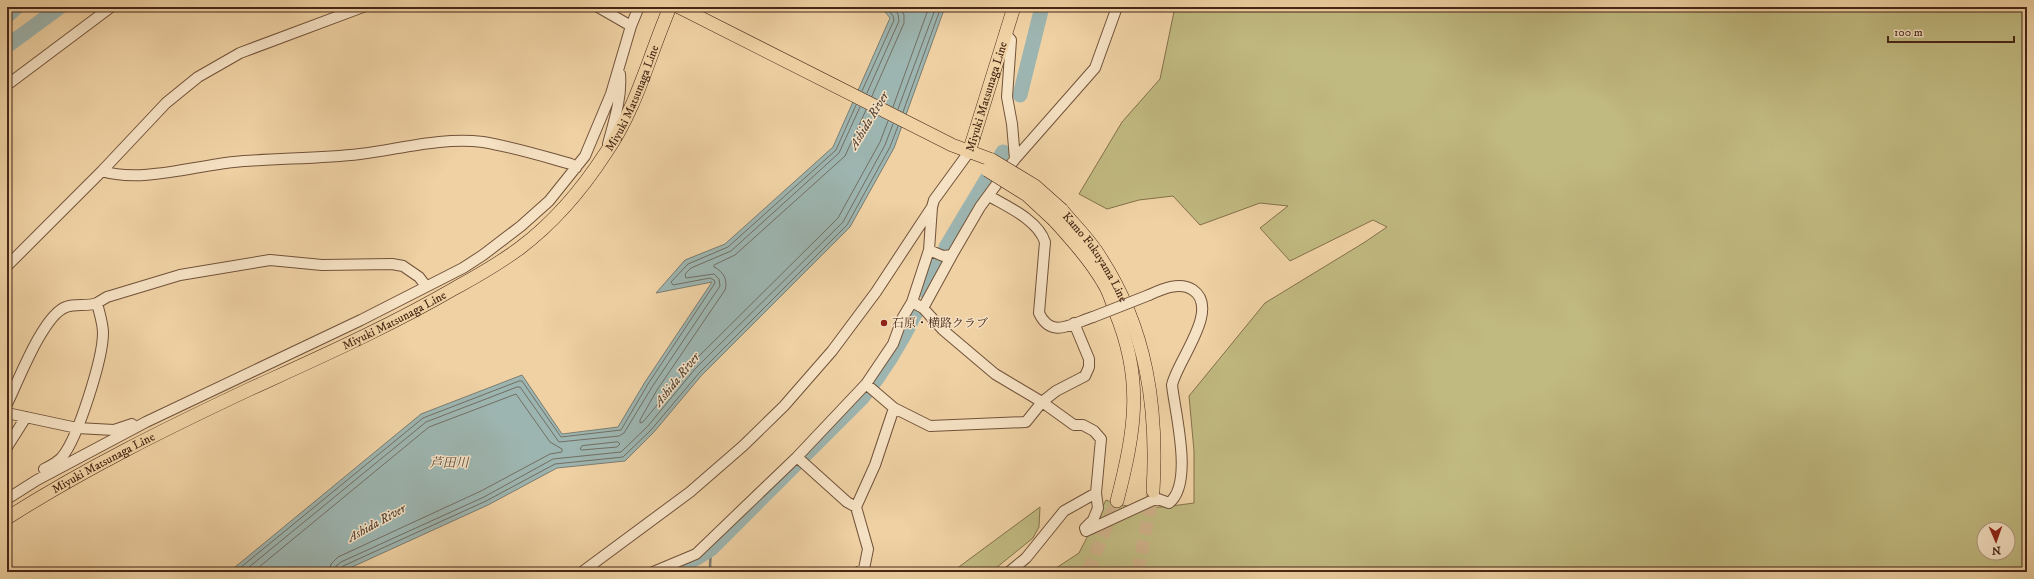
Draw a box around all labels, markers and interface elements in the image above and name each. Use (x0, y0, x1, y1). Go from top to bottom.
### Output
scale bar (1888, 18, 2014, 44)
text: 100 m (1894, 25, 1923, 40)
street label: Miyuki Matsunaga Line (962, 40, 1011, 154)
street label: Miyuki Matsunaga Line (602, 43, 662, 154)
water label: Ashida River (844, 88, 893, 154)
street label: Kamo Fukuyama Line (1059, 209, 1131, 305)
street label: Miyuki Matsunaga Line (340, 288, 449, 353)
place label: 石原・横路クラブ (892, 316, 988, 331)
marker: 石原・横路クラブ (879, 318, 889, 328)
water label: Ashida River (649, 349, 704, 411)
street label: Miyuki Matsunaga Line (49, 429, 157, 497)
water label: 芦田川 (429, 455, 470, 471)
water label: Ashida River (343, 500, 410, 546)
north arrow (1976, 521, 2016, 561)
text: N (1992, 543, 2001, 557)

